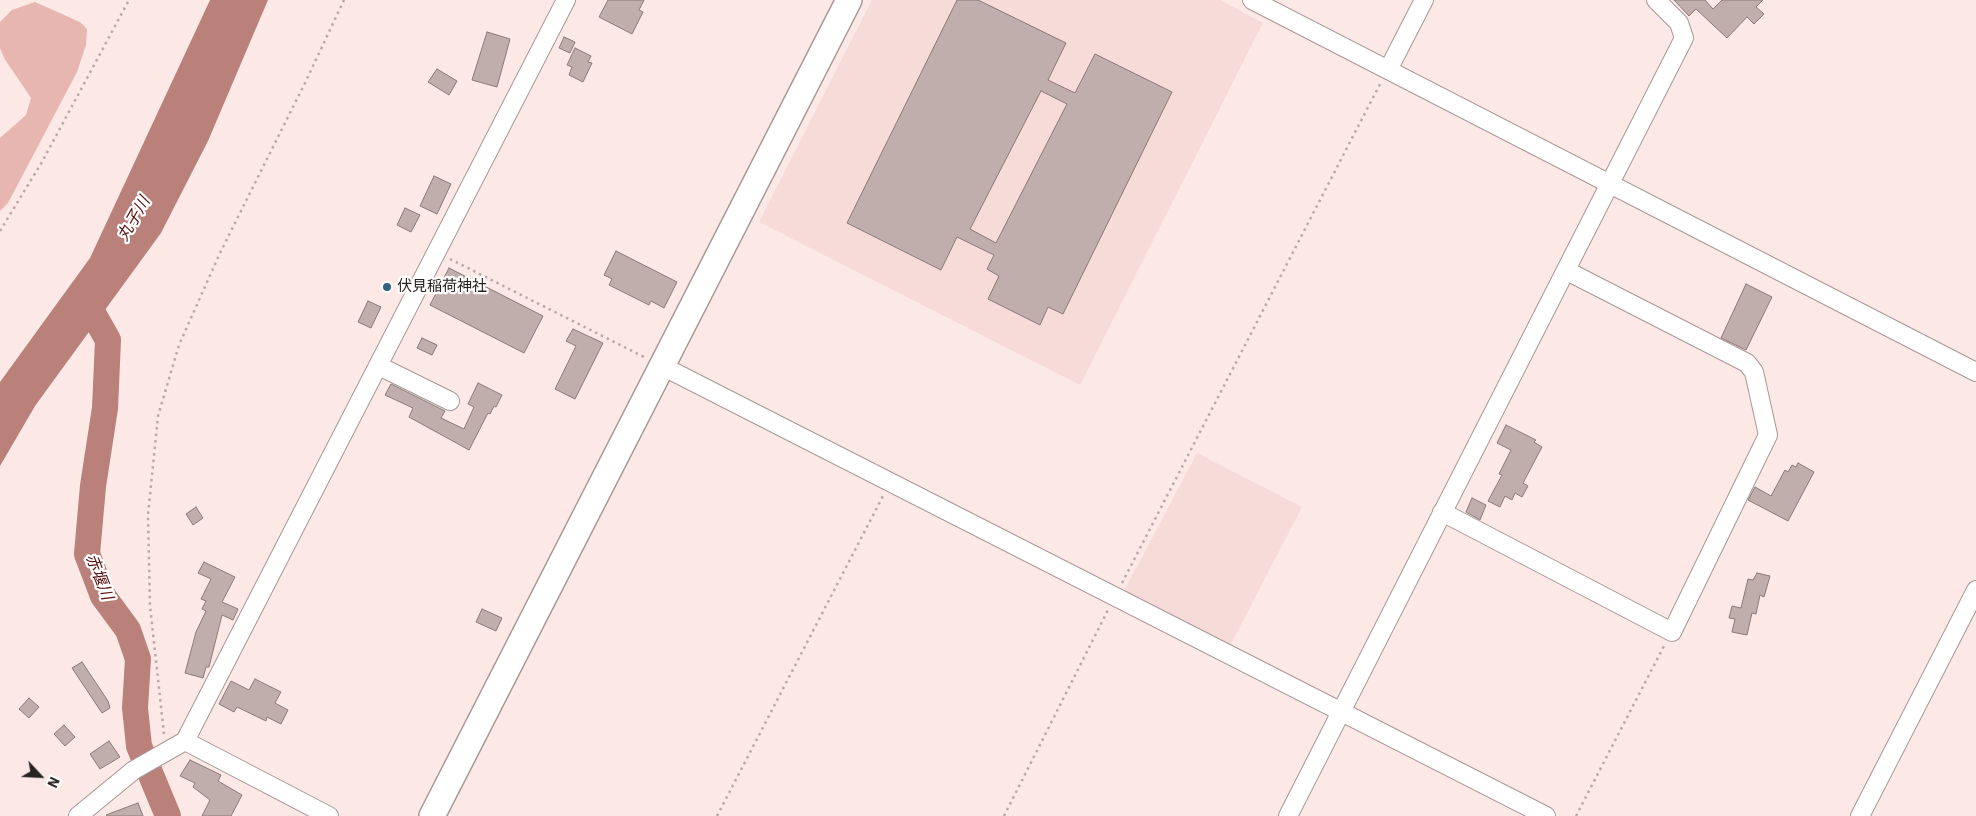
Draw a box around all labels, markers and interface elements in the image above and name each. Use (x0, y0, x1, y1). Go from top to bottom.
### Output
water label: 丸子川 (114, 193, 154, 245)
place label: 伏見稲荷神社 (397, 278, 487, 296)
marker: 伏見稲荷神社 (381, 281, 393, 293)
water label: 赤堰川 (81, 551, 117, 603)
north arrow (15, 751, 65, 801)
text: N (43, 774, 64, 791)

